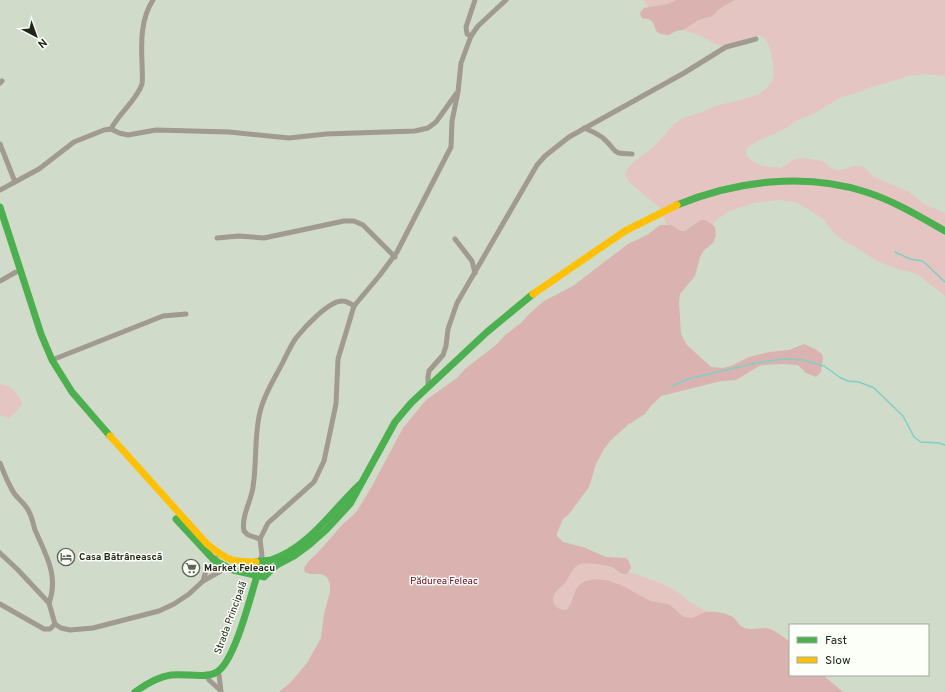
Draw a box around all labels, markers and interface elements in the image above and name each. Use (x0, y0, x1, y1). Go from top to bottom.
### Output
north arrow (16, 16, 56, 56)
text: N (34, 35, 49, 51)
hotel icon: Casa Bătrânească (56, 547, 76, 567)
place label: Casa Bătrânească (79, 551, 162, 564)
supermarket icon: Market Feleacu (181, 558, 201, 578)
place label: Market Feleacu (204, 562, 275, 575)
park label: Pădurea Feleac (410, 575, 478, 588)
street label: Strada Principală (212, 580, 250, 656)
legend (789, 624, 929, 676)
text: Fast (825, 633, 847, 649)
text: Slow (825, 653, 851, 669)

